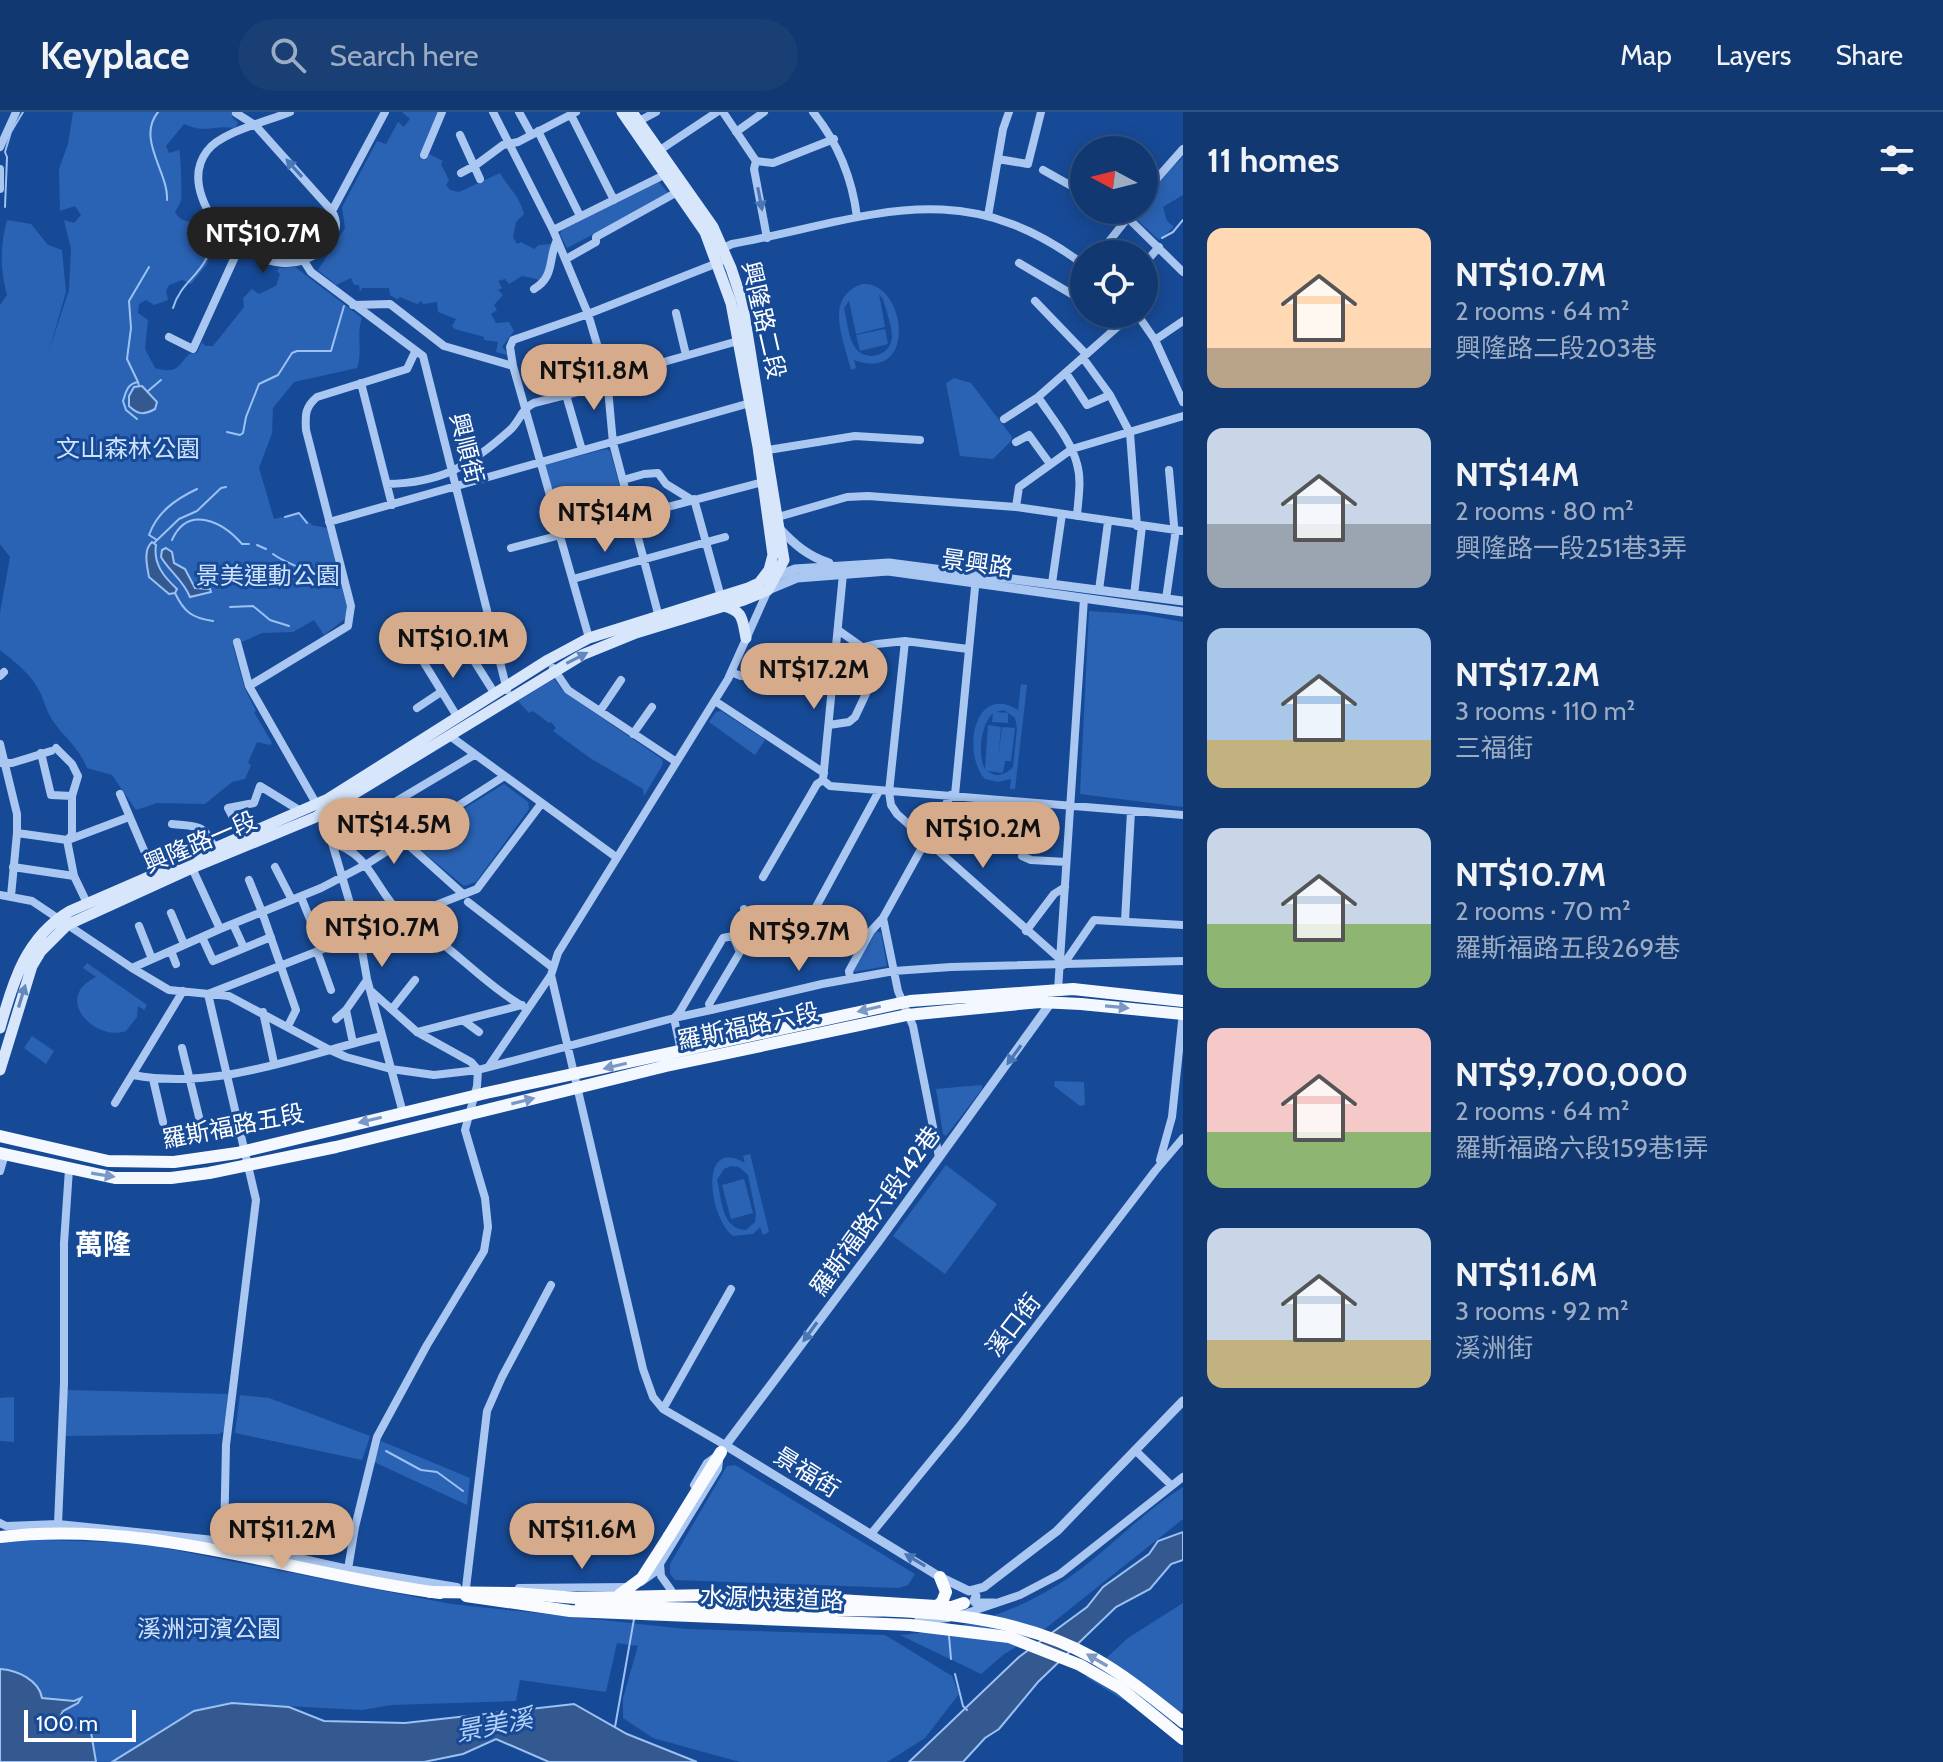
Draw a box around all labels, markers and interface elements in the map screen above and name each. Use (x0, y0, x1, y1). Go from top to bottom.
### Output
search box (238, 19, 798, 91)
text: Keyplace (40, 32, 190, 79)
icon: search (266, 33, 310, 77)
text: Search here (330, 37, 479, 74)
text: Map (1620, 38, 1672, 72)
text: Layers (1716, 38, 1791, 72)
text: Share (1835, 38, 1903, 72)
north arrow (1070, 136, 1158, 224)
map controls (1070, 136, 1158, 328)
icon: filters (1875, 138, 1919, 182)
text: 11 homes (1207, 139, 1339, 181)
one-way arrow (285, 159, 303, 178)
one-way arrow (754, 187, 767, 212)
pin: NT$10.7M (180, 207, 346, 275)
text: NT$10.7M (205, 217, 321, 249)
button: locate (1070, 240, 1158, 328)
text: NT$10.7M (1455, 253, 1606, 295)
street label: 興隆路二段 (736, 258, 792, 382)
icon: home (1271, 260, 1367, 356)
text: 2 rooms · 64 m² (1455, 295, 1630, 327)
text: 興隆路二段203巷 (1455, 332, 1657, 364)
pin: NT$11.8M (511, 344, 677, 412)
text: NT$11.8M (539, 354, 649, 386)
street label: 興順街 (444, 410, 490, 486)
park label: 文山森林公園 (56, 434, 200, 463)
text: NT$14M (1455, 453, 1580, 495)
icon: home (1271, 460, 1367, 556)
pin: NT$14M (540, 486, 670, 554)
text: 2 rooms · 80 m² (1455, 495, 1634, 527)
text: NT$14M (557, 496, 653, 528)
text: 興隆路一段251巷3弄 (1455, 532, 1687, 564)
street label: 景興路 (939, 544, 1015, 582)
park label: 景美運動公園 (196, 561, 340, 590)
pin: NT$10.1M (370, 612, 536, 680)
text: NT$10.1M (397, 622, 509, 654)
pin: NT$17.2M (731, 643, 897, 711)
one-way arrow (566, 652, 589, 665)
text: NT$17.2M (759, 653, 870, 685)
text: NT$17.2M (1455, 653, 1600, 695)
icon: home (1271, 660, 1367, 756)
text: 3 rooms · 110 m² (1455, 695, 1635, 727)
text: 三福街 (1455, 732, 1533, 764)
pin: NT$14.5M (311, 798, 477, 866)
pin: NT$10.2M (900, 802, 1066, 870)
street label: 興隆路一段 (139, 805, 261, 879)
text: NT$14.5M (337, 808, 452, 840)
text: NT$10.2M (925, 812, 1041, 844)
text: NT$10.7M (1455, 853, 1606, 895)
icon: home (1271, 860, 1367, 956)
text: 2 rooms · 70 m² (1455, 895, 1631, 927)
pin: NT$10.7M (299, 901, 465, 969)
pin: NT$9.7M (725, 905, 873, 973)
text: NT$10.7M (324, 911, 440, 943)
text: NT$9.7M (748, 915, 850, 947)
text: 羅斯福路五段269巷 (1455, 932, 1680, 964)
one-way arrow (16, 983, 29, 1007)
street label: 羅斯福路六段 (675, 997, 821, 1055)
one-way arrow (1105, 1001, 1130, 1014)
one-way arrow (856, 1003, 881, 1016)
one-way arrow (1007, 1045, 1023, 1065)
text: NT$9,700,000 (1455, 1053, 1688, 1095)
one-way arrow (603, 1060, 628, 1073)
icon: home (1271, 1060, 1367, 1156)
one-way arrow (511, 1095, 536, 1107)
text: 2 rooms · 64 m² (1455, 1095, 1630, 1127)
street label: 羅斯福路五段 (160, 1098, 306, 1154)
one-way arrow (357, 1115, 382, 1127)
street label: 羅斯福路六段142巷 (804, 1121, 946, 1301)
text: 羅斯福路六段159巷1弄 (1455, 1132, 1709, 1164)
one-way arrow (91, 1170, 116, 1182)
district label: 萬隆 (75, 1227, 131, 1261)
text: NT$11.6M (1455, 1253, 1598, 1295)
icon: home (1271, 1260, 1367, 1356)
street label: 溪口街 (979, 1288, 1047, 1362)
text: 3 rooms · 92 m² (1455, 1295, 1629, 1327)
one-way arrow (803, 1322, 819, 1342)
text: 溪洲街 (1455, 1332, 1533, 1364)
street label: 景福街 (769, 1441, 845, 1503)
pin: NT$11.2M (199, 1503, 365, 1571)
pin: NT$11.6M (499, 1503, 665, 1571)
text: NT$11.2M (228, 1513, 336, 1545)
text: NT$11.6M (527, 1513, 637, 1545)
one-way arrow (904, 1554, 926, 1568)
street label: 水源快速道路 (700, 1581, 844, 1615)
park label: 溪洲河濱公園 (137, 1614, 281, 1643)
one-way arrow (1086, 1653, 1108, 1667)
water label: 景美溪 (453, 1701, 539, 1748)
scale bar (24, 1706, 136, 1742)
text: 100 m (36, 1710, 98, 1737)

